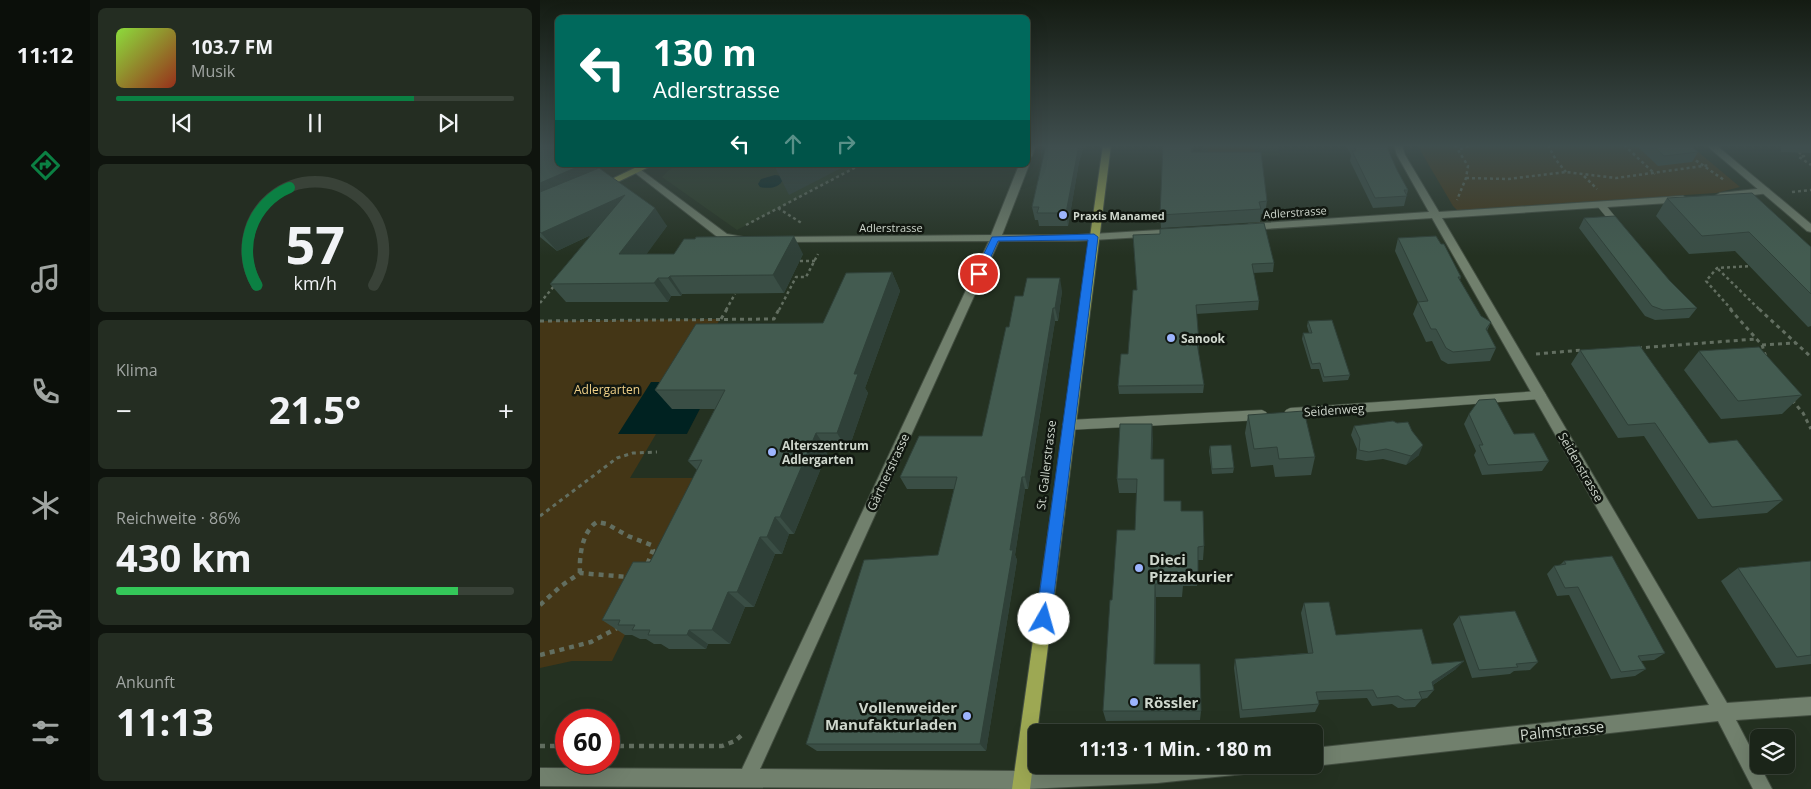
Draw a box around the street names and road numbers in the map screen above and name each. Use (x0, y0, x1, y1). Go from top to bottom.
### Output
street label: Adlerstrasse (1263, 202, 1327, 222)
street label: Adlerstrasse (859, 220, 923, 235)
street label: Seidenweg (1303, 399, 1365, 421)
street label: St. Gallerstrasse (1032, 419, 1060, 511)
street label: Seidenstrasse (1554, 429, 1608, 505)
street label: Gärtnerstrasse (863, 430, 913, 513)
street label: Palmstrasse (1519, 716, 1605, 744)

